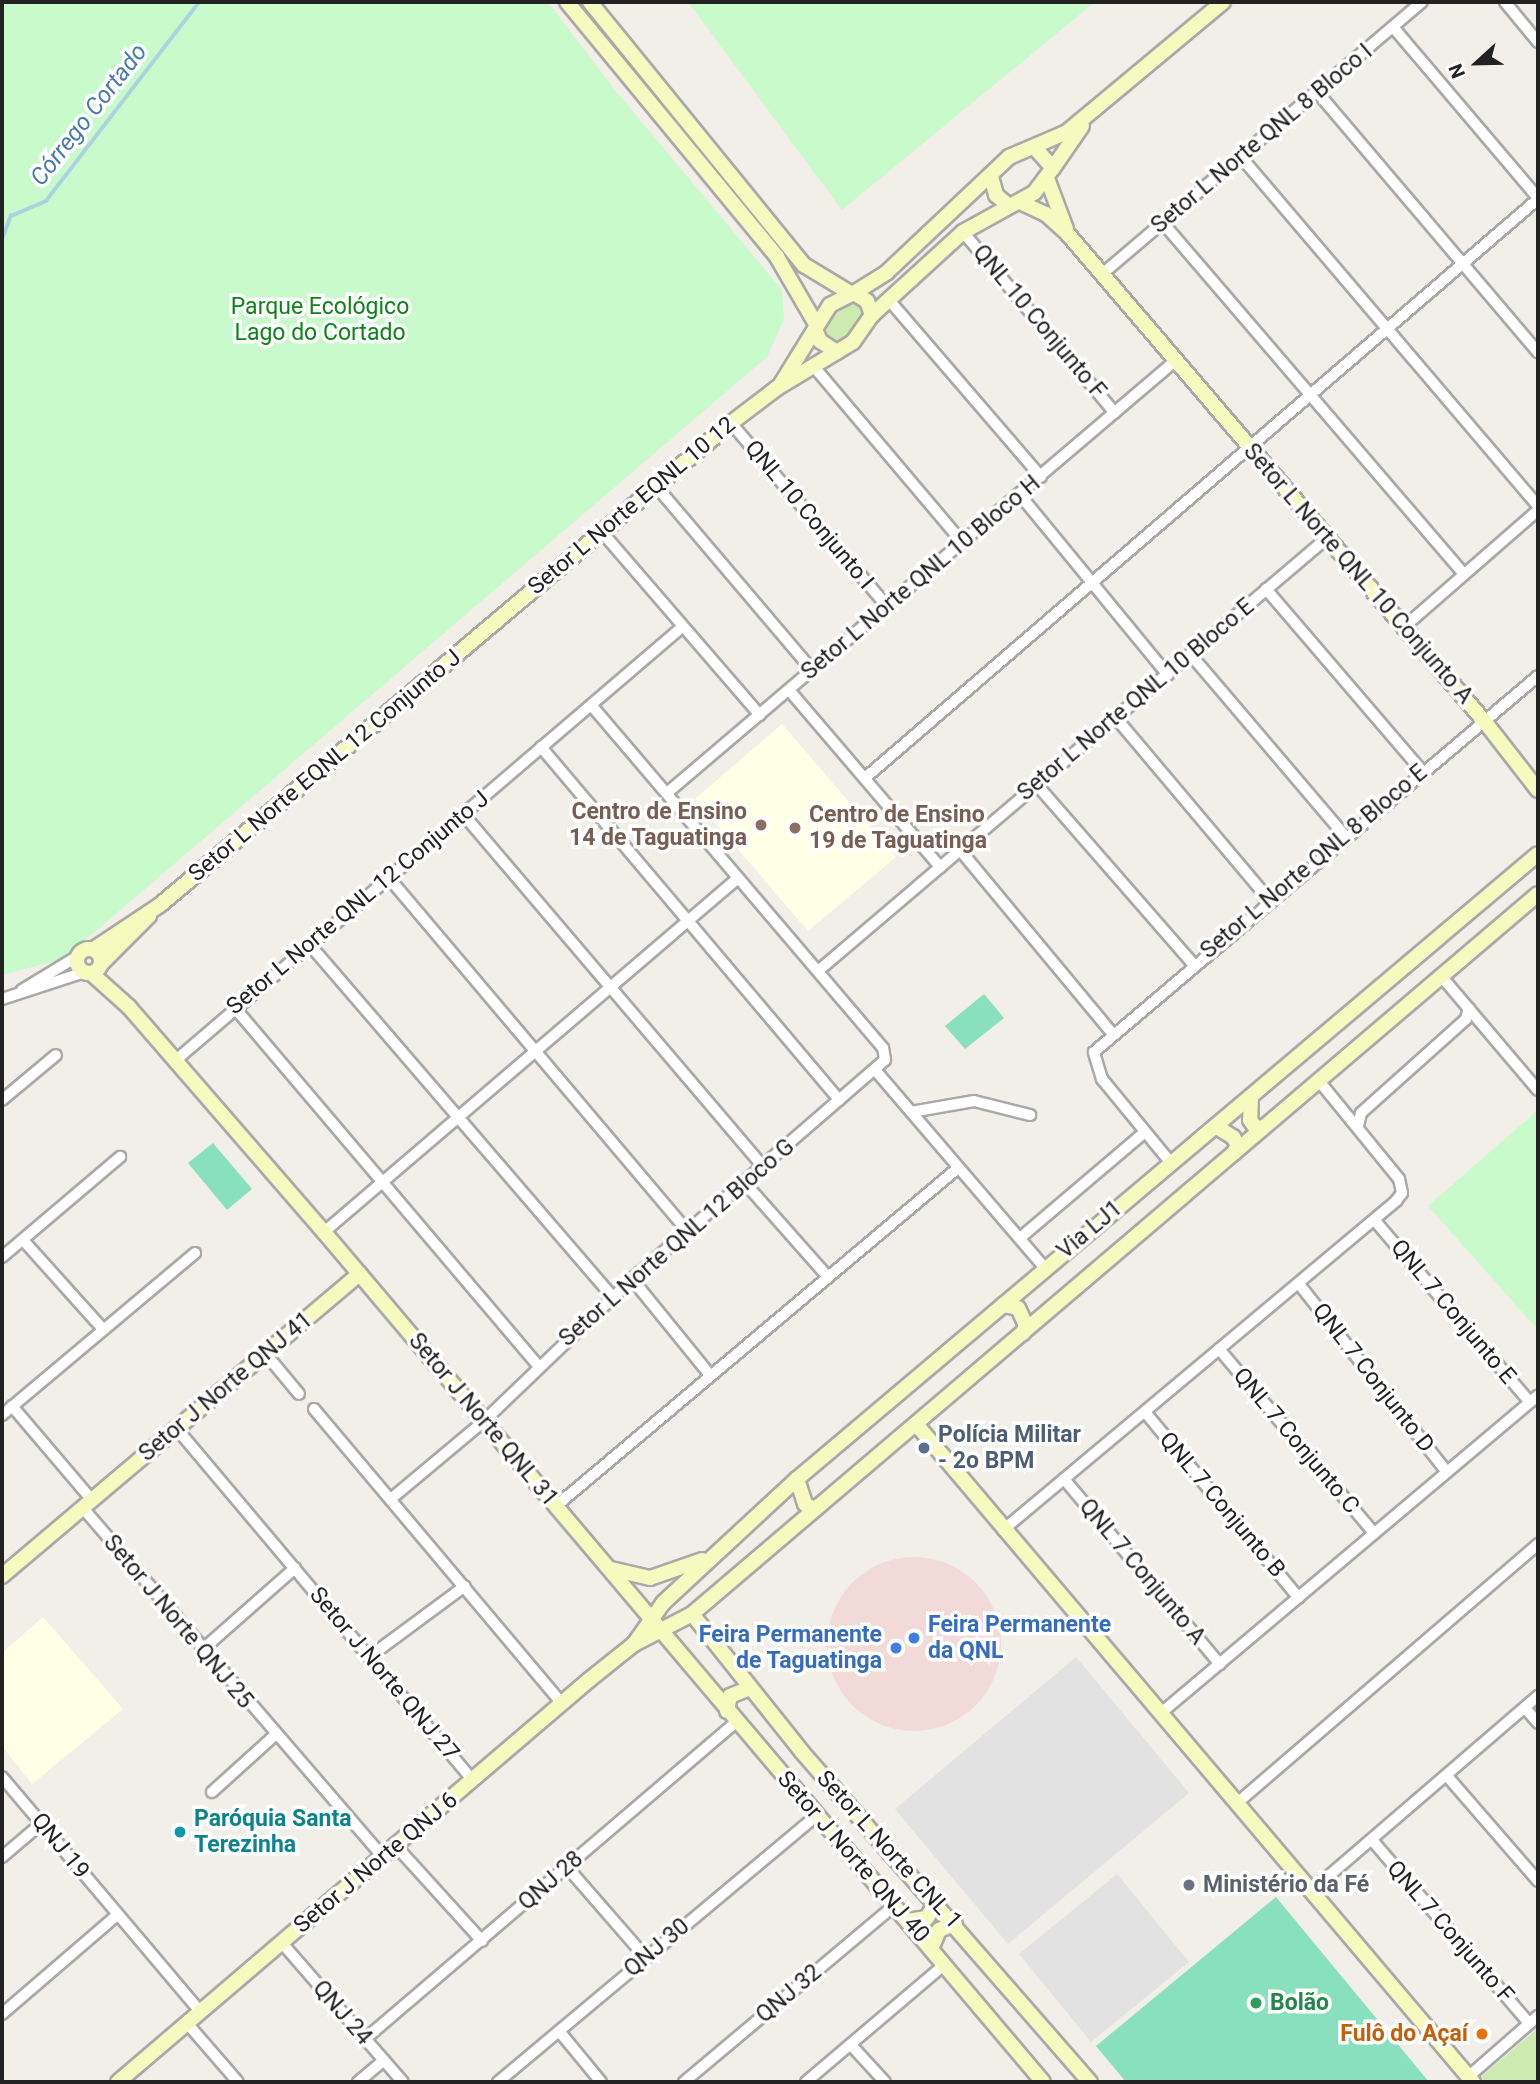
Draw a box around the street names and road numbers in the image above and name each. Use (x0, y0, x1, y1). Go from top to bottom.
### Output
street label: Setor L Norte QNL 8 Bloco I (1146, 38, 1378, 240)
street label: QNL 10 Conjunto F (967, 239, 1111, 405)
street label: Setor L Norte EQNL 10 12 (523, 411, 741, 601)
street label: QNL 10 Conjunto I (739, 435, 879, 595)
street label: Setor L Norte QNL 10 Conjunto A (1237, 438, 1479, 710)
street label: Setor L Norte QNL 10 Bloco H (796, 470, 1046, 686)
street label: Setor L Norte QNL 10 Bloco E (1012, 593, 1260, 807)
street label: Setor L Norte EQNL 12 Conjunto J (183, 644, 467, 888)
street label: Setor L Norte QNL 8 Bloco E (1195, 759, 1433, 965)
street label: Setor L Norte QNL 12 Conjunto J (221, 785, 495, 1021)
street label: Setor L Norte QNL 12 Bloco G (554, 1133, 800, 1353)
street label: Via LJ1 (1052, 1195, 1128, 1265)
street label: QNL 7 Conjunto E (1385, 1234, 1521, 1390)
street label: QNL 7 Conjunto D (1306, 1298, 1440, 1458)
street label: Setor J Norte QNJ 41 (134, 1306, 318, 1468)
street label: Setor J Norte QNL 31 (402, 1328, 564, 1512)
street label: QNL 7 Conjunto C (1227, 1363, 1365, 1519)
street label: QNL 7 Conjunto B (1153, 1427, 1291, 1583)
street label: QNL 7 Conjunto A (1073, 1494, 1211, 1650)
street label: Setor J Norte QNJ 25 (97, 1530, 259, 1714)
street label: Setor J Norte QNJ 27 (303, 1582, 465, 1766)
street label: Setor L Norte CNL 1 (811, 1765, 967, 1935)
street label: Setor J Norte QNJ 40 (771, 1766, 935, 1948)
street label: Setor J Norte QNJ 6 (289, 1787, 463, 1939)
street label: QNJ 19 (25, 1808, 95, 1884)
street label: QNJ 28 (513, 1845, 589, 1917)
street label: QNL 7 Conjunto F (1381, 1855, 1519, 2009)
street label: QNJ 30 (619, 1913, 695, 1983)
street label: QNJ 32 (751, 1959, 827, 2029)
street label: QNJ 24 (306, 1975, 378, 2051)

